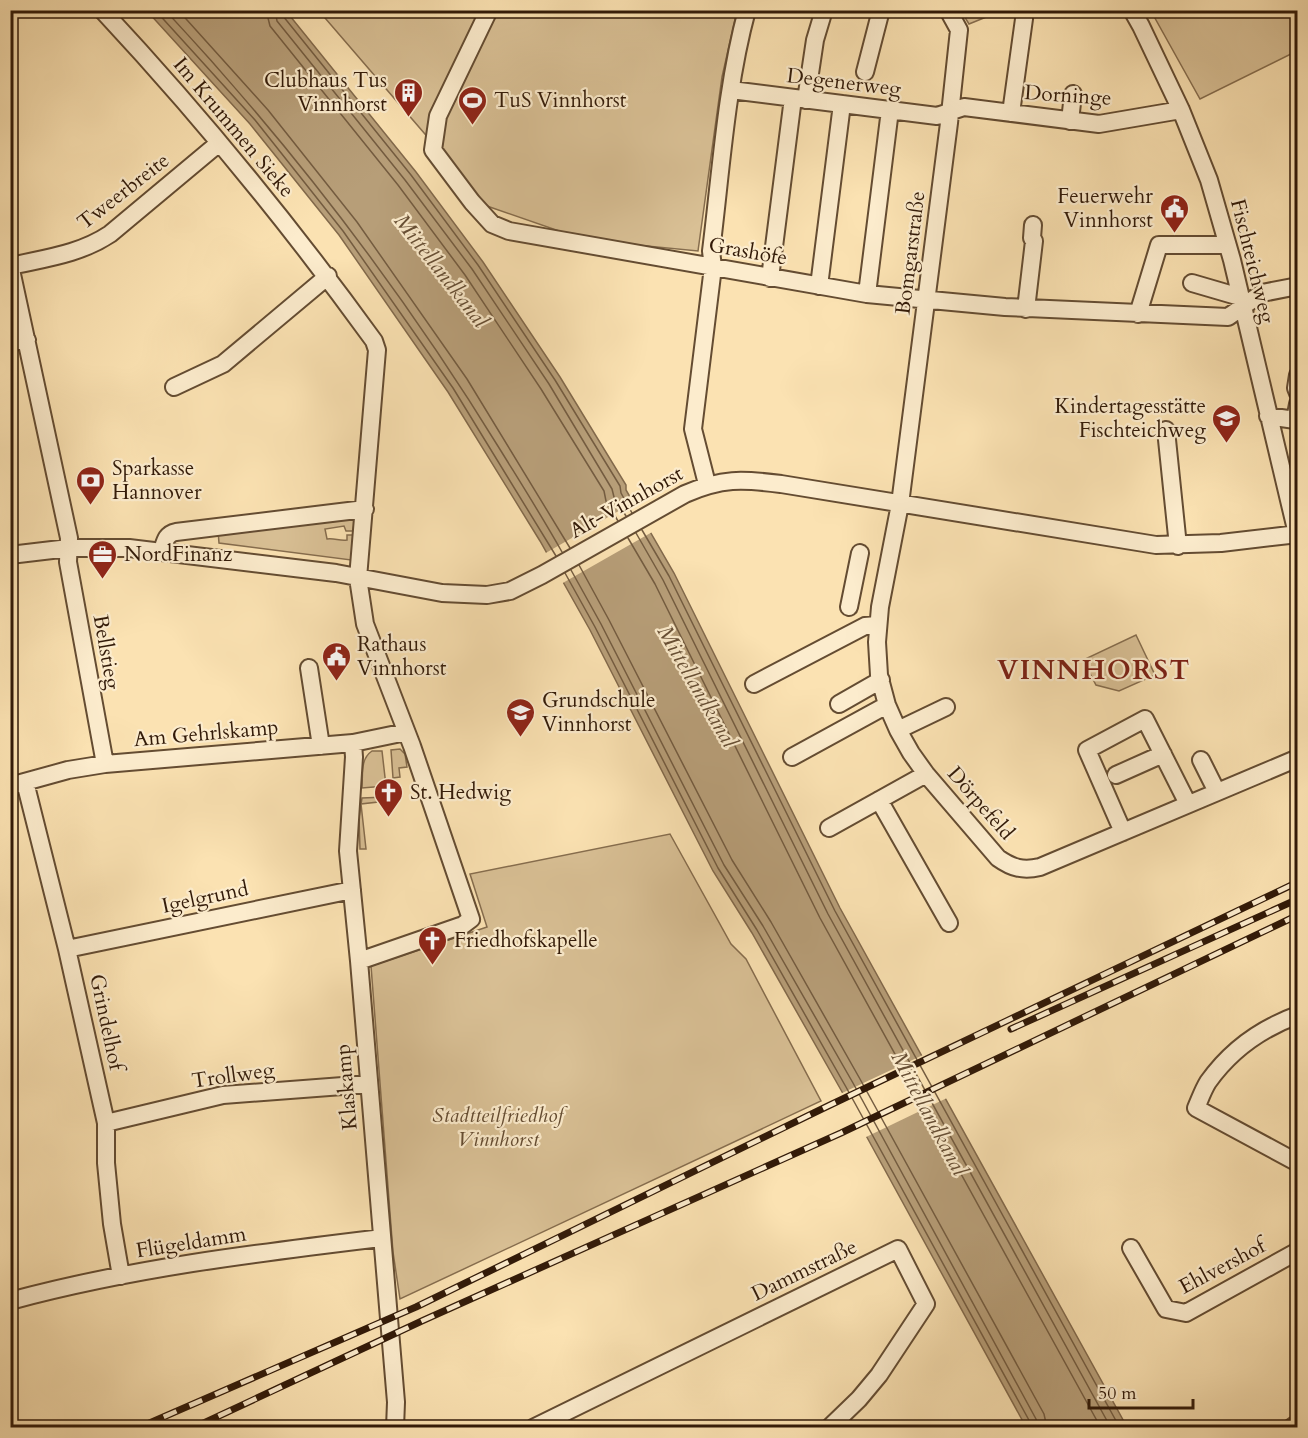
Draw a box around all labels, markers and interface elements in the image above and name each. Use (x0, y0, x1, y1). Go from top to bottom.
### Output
street label: Im Krummen Sieke (166, 51, 301, 204)
street label: Degenerweg (785, 61, 903, 104)
place label: Clubhaus Tus Vinnhorst (264, 66, 387, 119)
building icon: Clubhaus Tus Vinnhorst (392, 76, 424, 118)
street label: Dorninge (1023, 78, 1112, 113)
sports icon: TuS Vinnhorst (457, 84, 489, 126)
place label: TuS Vinnhorst (494, 86, 627, 115)
street label: Tweerbreite (71, 146, 175, 237)
place label: Feuerwehr Vinnhorst (1057, 182, 1153, 235)
street label: Bomgarstraße (889, 190, 932, 317)
public building icon: Feuerwehr Vinnhorst (1158, 192, 1190, 234)
street label: Fischteichweg (1223, 196, 1282, 327)
water label: Mittellandkanal (387, 207, 496, 335)
street label: Grashöfe (706, 230, 789, 273)
place label: Kindertagesstätte Fischteichweg (1054, 392, 1206, 445)
school or university icon: Kindertagesstätte Fischteichweg (1211, 402, 1243, 444)
place label: Sparkasse Hannover (112, 454, 202, 507)
street label: Alt-Vinnhorst (564, 459, 689, 546)
bank icon: Sparkasse Hannover (75, 464, 107, 506)
office icon: NordFinanz (87, 538, 119, 580)
place label: NordFinanz (124, 540, 233, 569)
street label: Bellstieg (86, 612, 127, 692)
water label: Mittellandkanal (650, 619, 745, 754)
place label: Rathaus Vinnhorst (357, 630, 447, 683)
public building icon: Rathaus Vinnhorst (320, 640, 352, 682)
district label: VINNHORST (997, 652, 1191, 689)
place label: Grundschule Vinnhorst (542, 686, 655, 739)
school or university icon: Grundschule Vinnhorst (505, 696, 537, 738)
street label: Am Gehrlskamp (132, 713, 280, 754)
street label: Dörpefeld (940, 760, 1021, 847)
church icon: St. Hedwig (373, 776, 405, 818)
place label: St. Hedwig (410, 778, 511, 807)
street label: Igelgrund (159, 874, 251, 921)
church icon: Friedhofskapelle (417, 924, 449, 966)
place label: Friedhofskapelle (454, 926, 598, 955)
street label: Grindelhof (82, 971, 132, 1076)
street label: Klaskamp (328, 1043, 365, 1131)
water label: Mittellandkanal (884, 1046, 975, 1182)
street label: Trollweg (190, 1055, 277, 1096)
park label: Stadtteilfriedhof Vinnhorst (432, 1101, 569, 1154)
street label: Flügeldamm (134, 1219, 249, 1266)
street label: Ehlvershof (1174, 1230, 1274, 1301)
street label: Dammstraße (747, 1232, 862, 1308)
scale bar (1089, 1372, 1192, 1410)
text: 50 m (1098, 1381, 1137, 1406)

